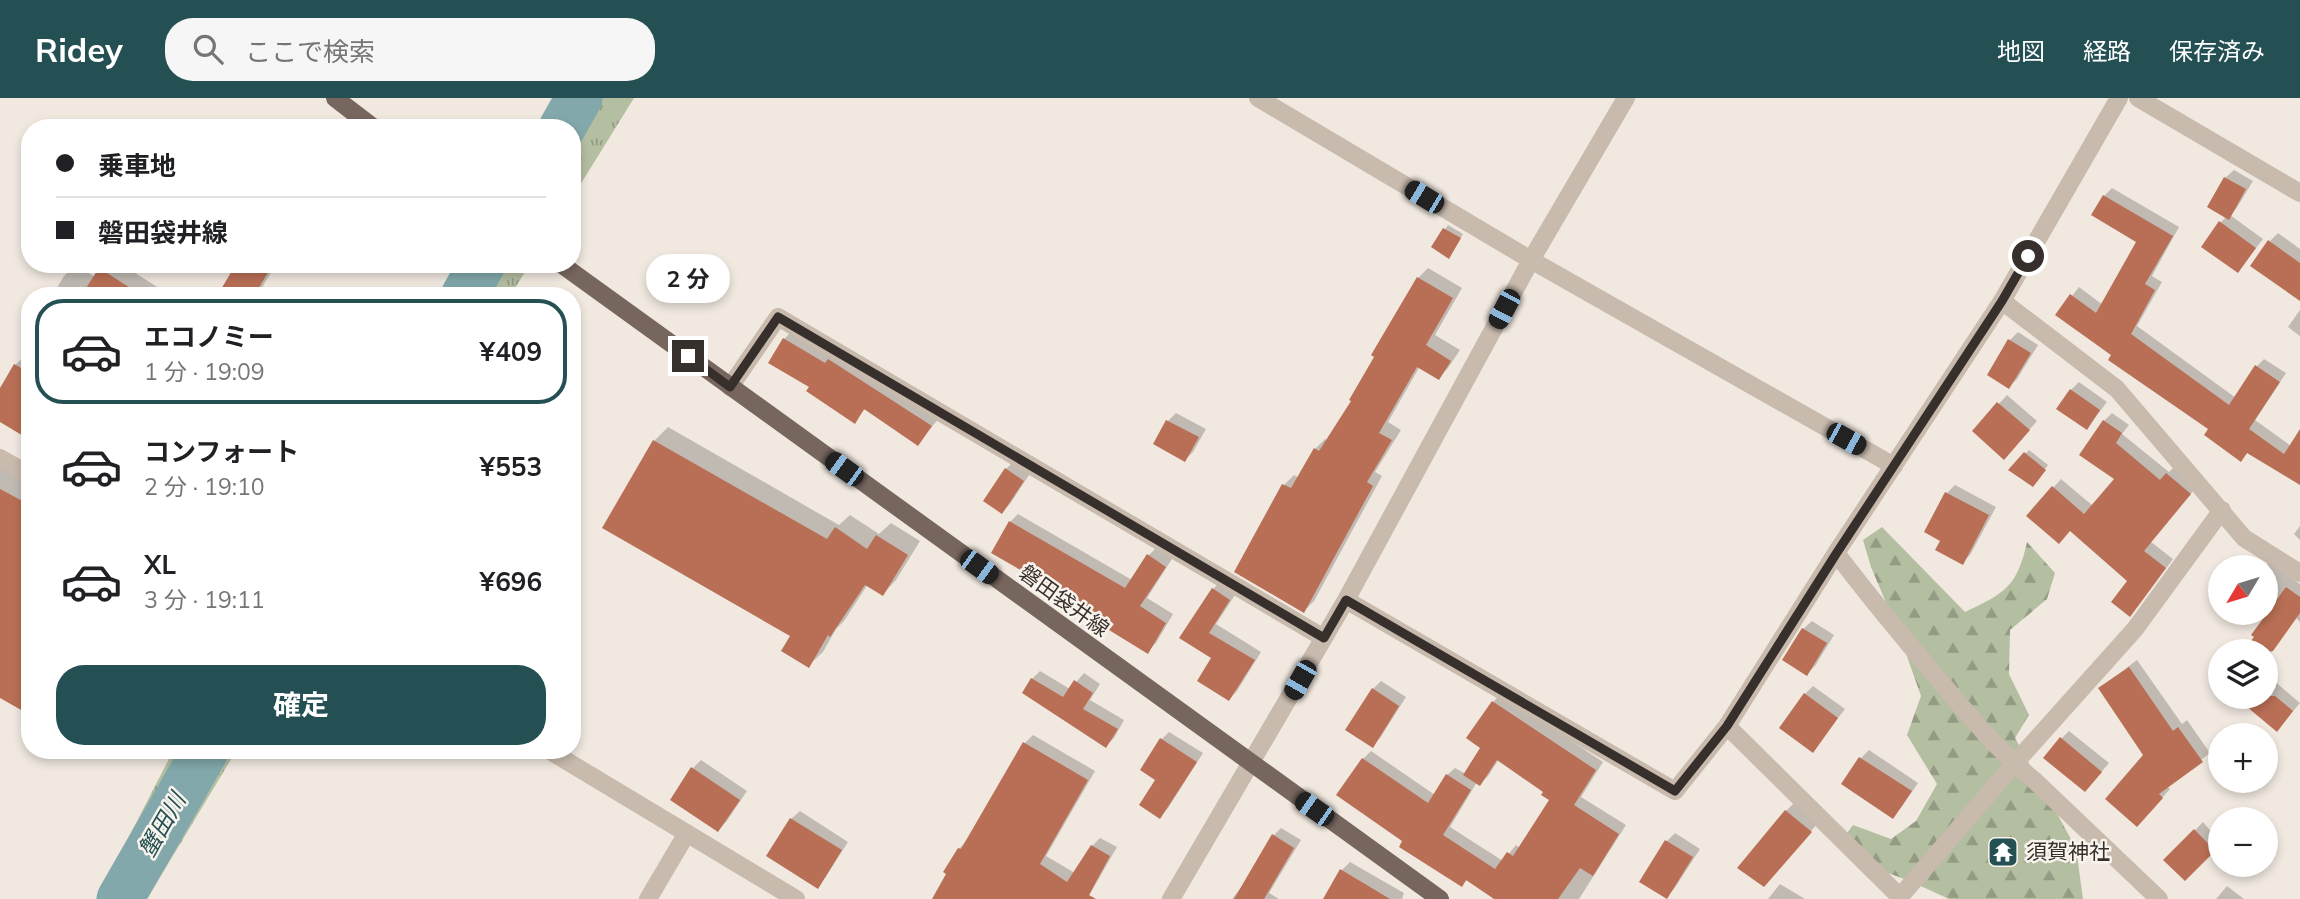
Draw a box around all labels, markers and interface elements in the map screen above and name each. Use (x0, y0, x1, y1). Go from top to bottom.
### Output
search box (165, 18, 655, 81)
text: Ridey (35, 29, 123, 70)
icon: search (189, 30, 227, 68)
text: ここで検索 (245, 35, 375, 68)
text: 地図 (1997, 36, 2045, 66)
text: 経路 (2083, 36, 2131, 66)
text: 保存済み (2169, 36, 2265, 66)
text: 乗車地 (98, 149, 176, 182)
car (1401, 177, 1448, 217)
text: 磐田袋井線 (98, 216, 228, 249)
route start (2012, 240, 2044, 272)
callout: 2 分 (646, 254, 730, 303)
text: 2 分 (666, 264, 710, 293)
car (1485, 286, 1524, 332)
icon: car (60, 320, 123, 383)
text: エコノミー (144, 320, 274, 353)
text: ¥409 (480, 335, 542, 368)
route end (672, 340, 704, 372)
text: 1 分 · 19:09 (144, 357, 265, 386)
car (1823, 420, 1870, 458)
icon: car (60, 435, 123, 498)
text: コンフォート (144, 435, 299, 468)
car (821, 448, 868, 490)
text: ¥553 (480, 450, 542, 483)
text: 2 分 · 19:10 (144, 472, 265, 501)
car (956, 546, 1003, 588)
text: XL (144, 548, 176, 581)
icon: car (60, 550, 123, 613)
north arrow (2208, 555, 2278, 625)
map controls (2208, 555, 2278, 877)
street label: 磐田袋井線 (1014, 559, 1115, 642)
text: ¥696 (480, 565, 542, 598)
text: 3 分 · 19:11 (144, 585, 265, 614)
button: layers (2208, 639, 2278, 709)
car (1281, 657, 1320, 703)
button: 確定 (56, 665, 546, 745)
button: + (2208, 723, 2278, 793)
water label: 蟹田川 (132, 785, 193, 862)
car (1291, 788, 1338, 830)
button: − (2208, 807, 2278, 877)
temple icon: 須賀神社 (1986, 835, 2020, 869)
place label: 須賀神社 (2026, 838, 2110, 864)

